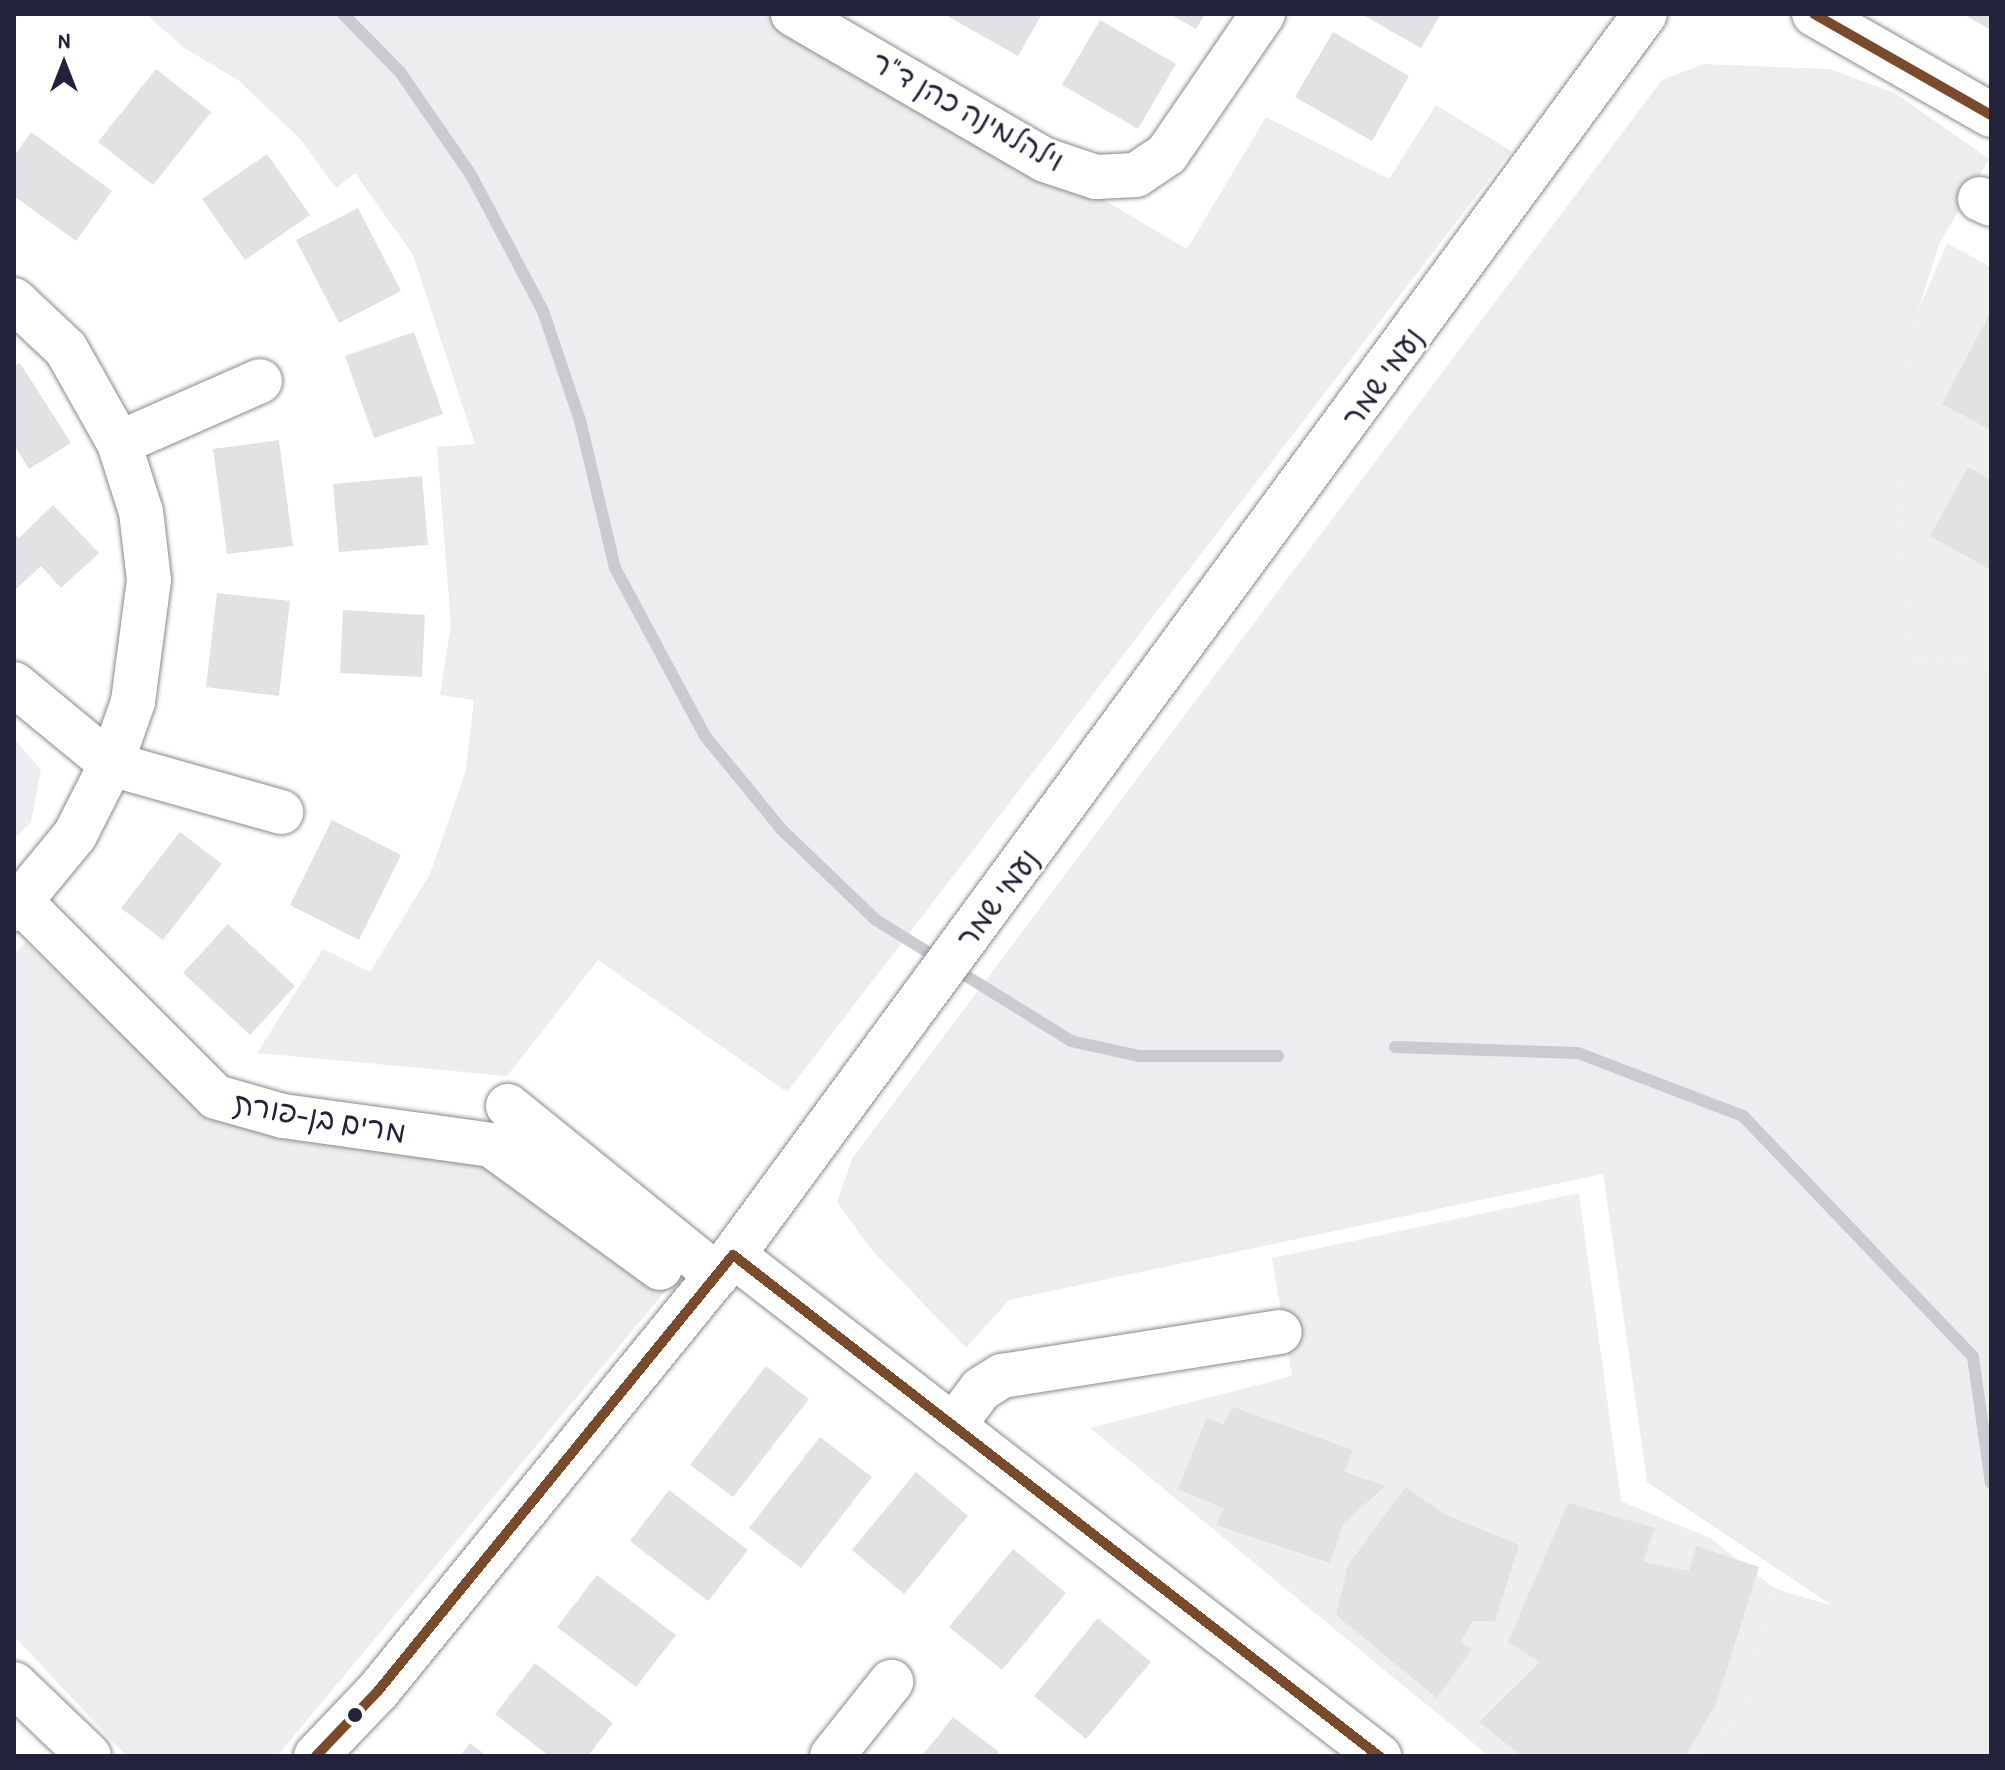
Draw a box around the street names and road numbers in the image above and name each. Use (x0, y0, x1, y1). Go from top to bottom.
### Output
street label: וילהלמינה כהן ד"ר (866, 43, 1070, 179)
street label: נעמי שמר (1334, 320, 1430, 434)
street label: נעמי שמר (948, 841, 1046, 955)
street label: מרים בן-פורת (231, 1084, 409, 1150)

